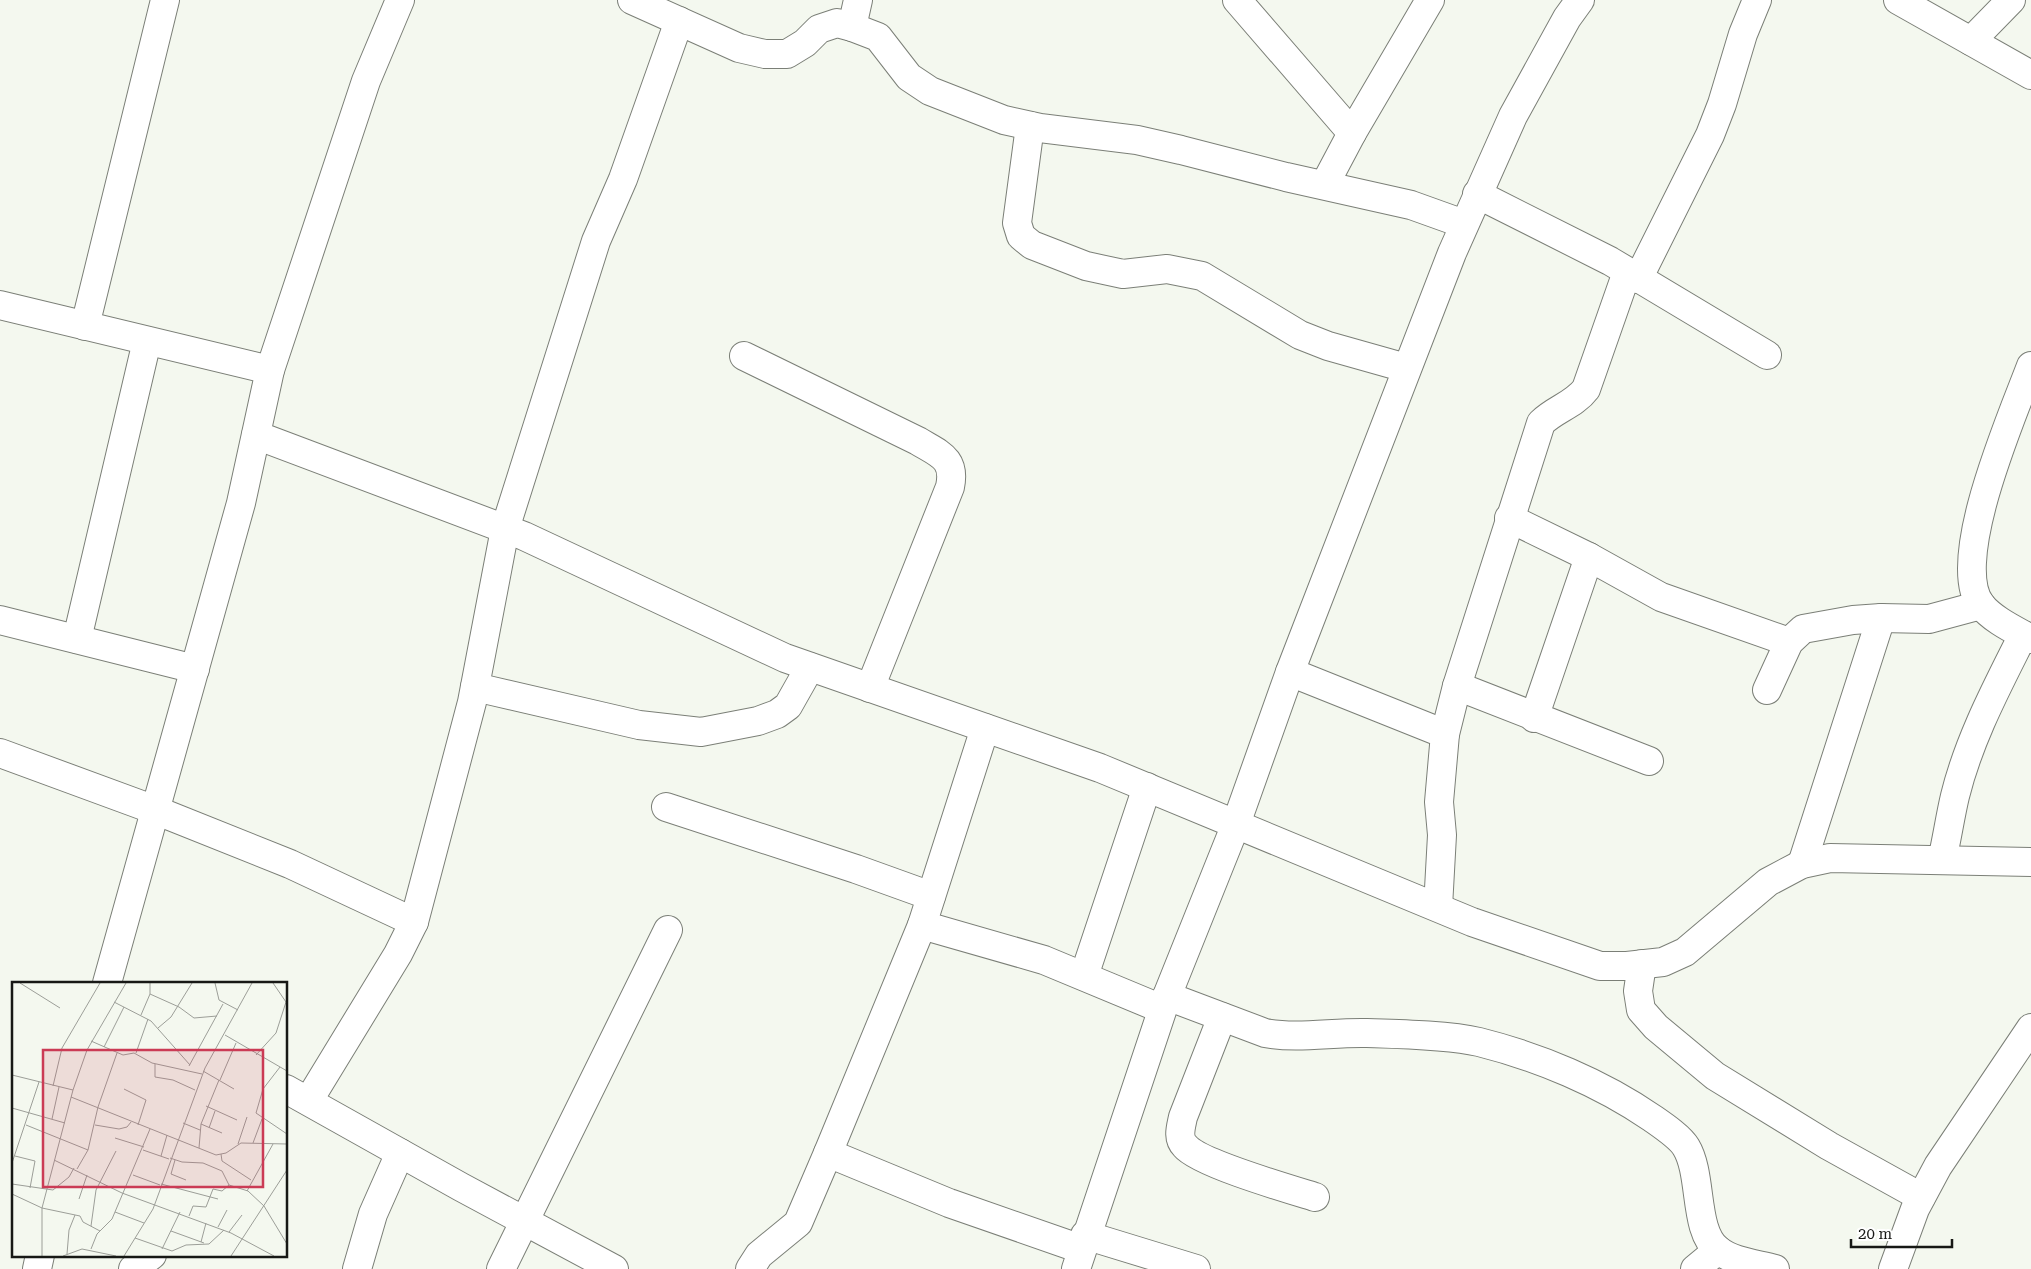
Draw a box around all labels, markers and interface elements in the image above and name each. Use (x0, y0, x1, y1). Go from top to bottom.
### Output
inset map (12, 982, 288, 1256)
scale bar (1851, 1216, 1952, 1248)
text: 20 m (1858, 1225, 1893, 1243)

